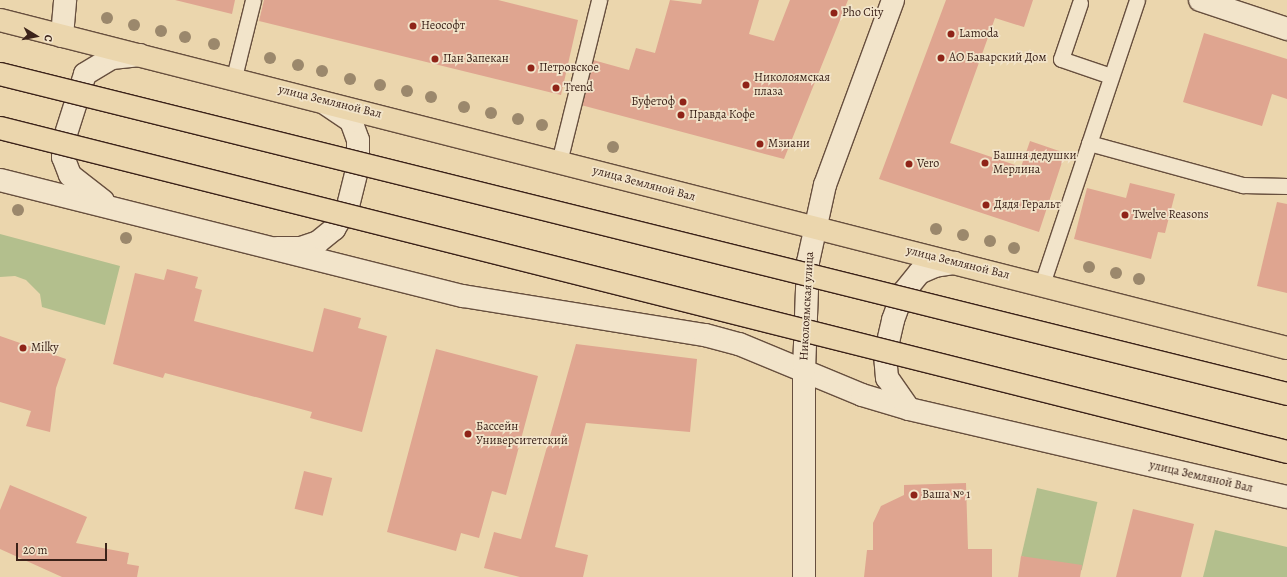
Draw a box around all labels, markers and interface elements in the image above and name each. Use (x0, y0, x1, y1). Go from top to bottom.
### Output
place label: Pho City (842, 6, 883, 20)
marker: Pho City (829, 8, 839, 18)
north arrow (16, 16, 56, 56)
place label: Неософт (421, 19, 465, 33)
marker: Неософт (408, 21, 418, 31)
place label: Lamoda (959, 27, 999, 41)
marker: Lamoda (946, 29, 956, 39)
text: С (40, 34, 56, 43)
place label: АО Баварский Дом (949, 51, 1046, 65)
place label: Пан Запекан (443, 52, 509, 66)
marker: АО Баварский Дом (936, 53, 946, 63)
marker: Пан Запекан (430, 54, 440, 64)
place label: Петровское (539, 61, 599, 75)
marker: Петровское (526, 63, 536, 73)
place label: Николоямская плаза (754, 71, 830, 99)
marker: Николоямская плаза (741, 80, 751, 90)
place label: Trend (564, 81, 593, 95)
street label: улица Земляной Вал (277, 82, 383, 122)
marker: Trend (551, 83, 561, 93)
place label: Буфетоф (631, 95, 675, 109)
marker: Буфетоф (678, 97, 688, 107)
place label: Правда Кофе (689, 108, 755, 122)
marker: Правда Кофе (676, 110, 686, 120)
place label: Мзиани (768, 137, 810, 151)
marker: Мзиани (755, 139, 765, 149)
place label: Башня дедушки Мерлина (993, 149, 1076, 177)
place label: Vero (917, 157, 939, 171)
marker: Башня дедушки Мерлина (980, 158, 990, 168)
marker: Vero (904, 159, 914, 169)
street label: улица Земляной Вал (591, 163, 697, 205)
place label: Дядя Геральт (994, 198, 1060, 212)
marker: Дядя Геральт (981, 200, 991, 210)
place label: Twelve Reasons (1133, 208, 1209, 222)
marker: Twelve Reasons (1120, 210, 1130, 220)
street label: улица Земляной Вал (905, 243, 1011, 283)
street label: Николоямская улица (797, 251, 817, 361)
place label: Milky (31, 341, 59, 355)
marker: Milky (18, 343, 28, 353)
place label: Бассейн Университетский (476, 420, 568, 448)
marker: Бассейн Университетский (463, 429, 473, 439)
street label: улица Земляной Вал (1148, 458, 1254, 496)
place label: Ваша № 1 (922, 488, 970, 502)
marker: Ваша № 1 (909, 490, 919, 500)
scale bar (18, 535, 109, 561)
text: 20 m (23, 542, 47, 558)

